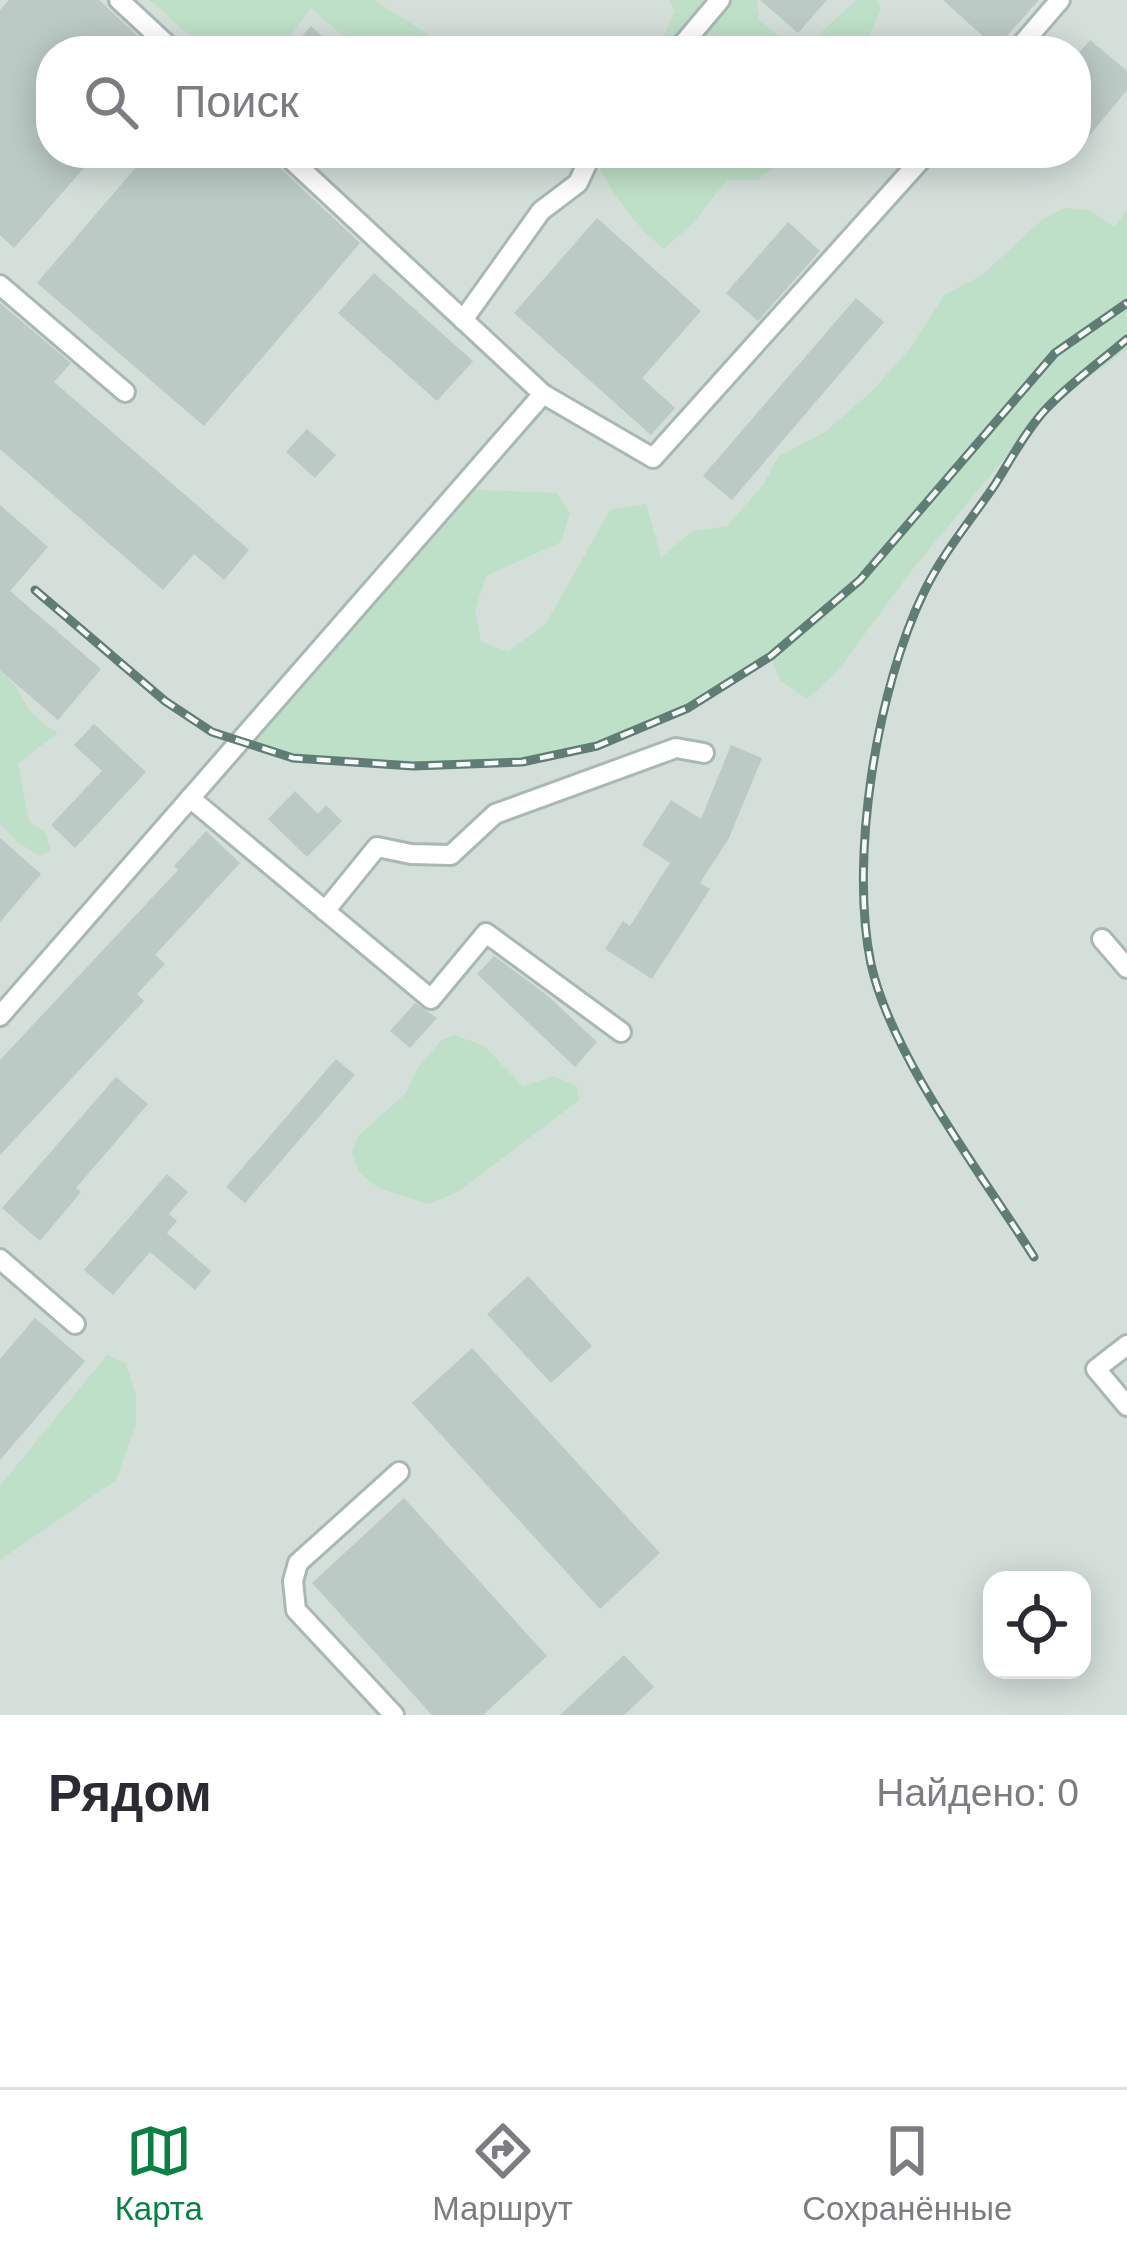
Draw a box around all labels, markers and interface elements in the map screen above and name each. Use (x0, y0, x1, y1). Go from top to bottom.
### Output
search box (36, 36, 1091, 168)
icon: search (78, 69, 144, 135)
text: Поиск (174, 76, 299, 127)
map controls (983, 1571, 1091, 1679)
button: locate (983, 1571, 1091, 1679)
text: Рядом (48, 1765, 212, 1822)
text: Найдено: 0 (876, 1771, 1079, 1814)
tab: Карта (115, 2118, 203, 2228)
tab: Маршрут (432, 2118, 573, 2228)
tab: Сохранённые (802, 2118, 1012, 2228)

